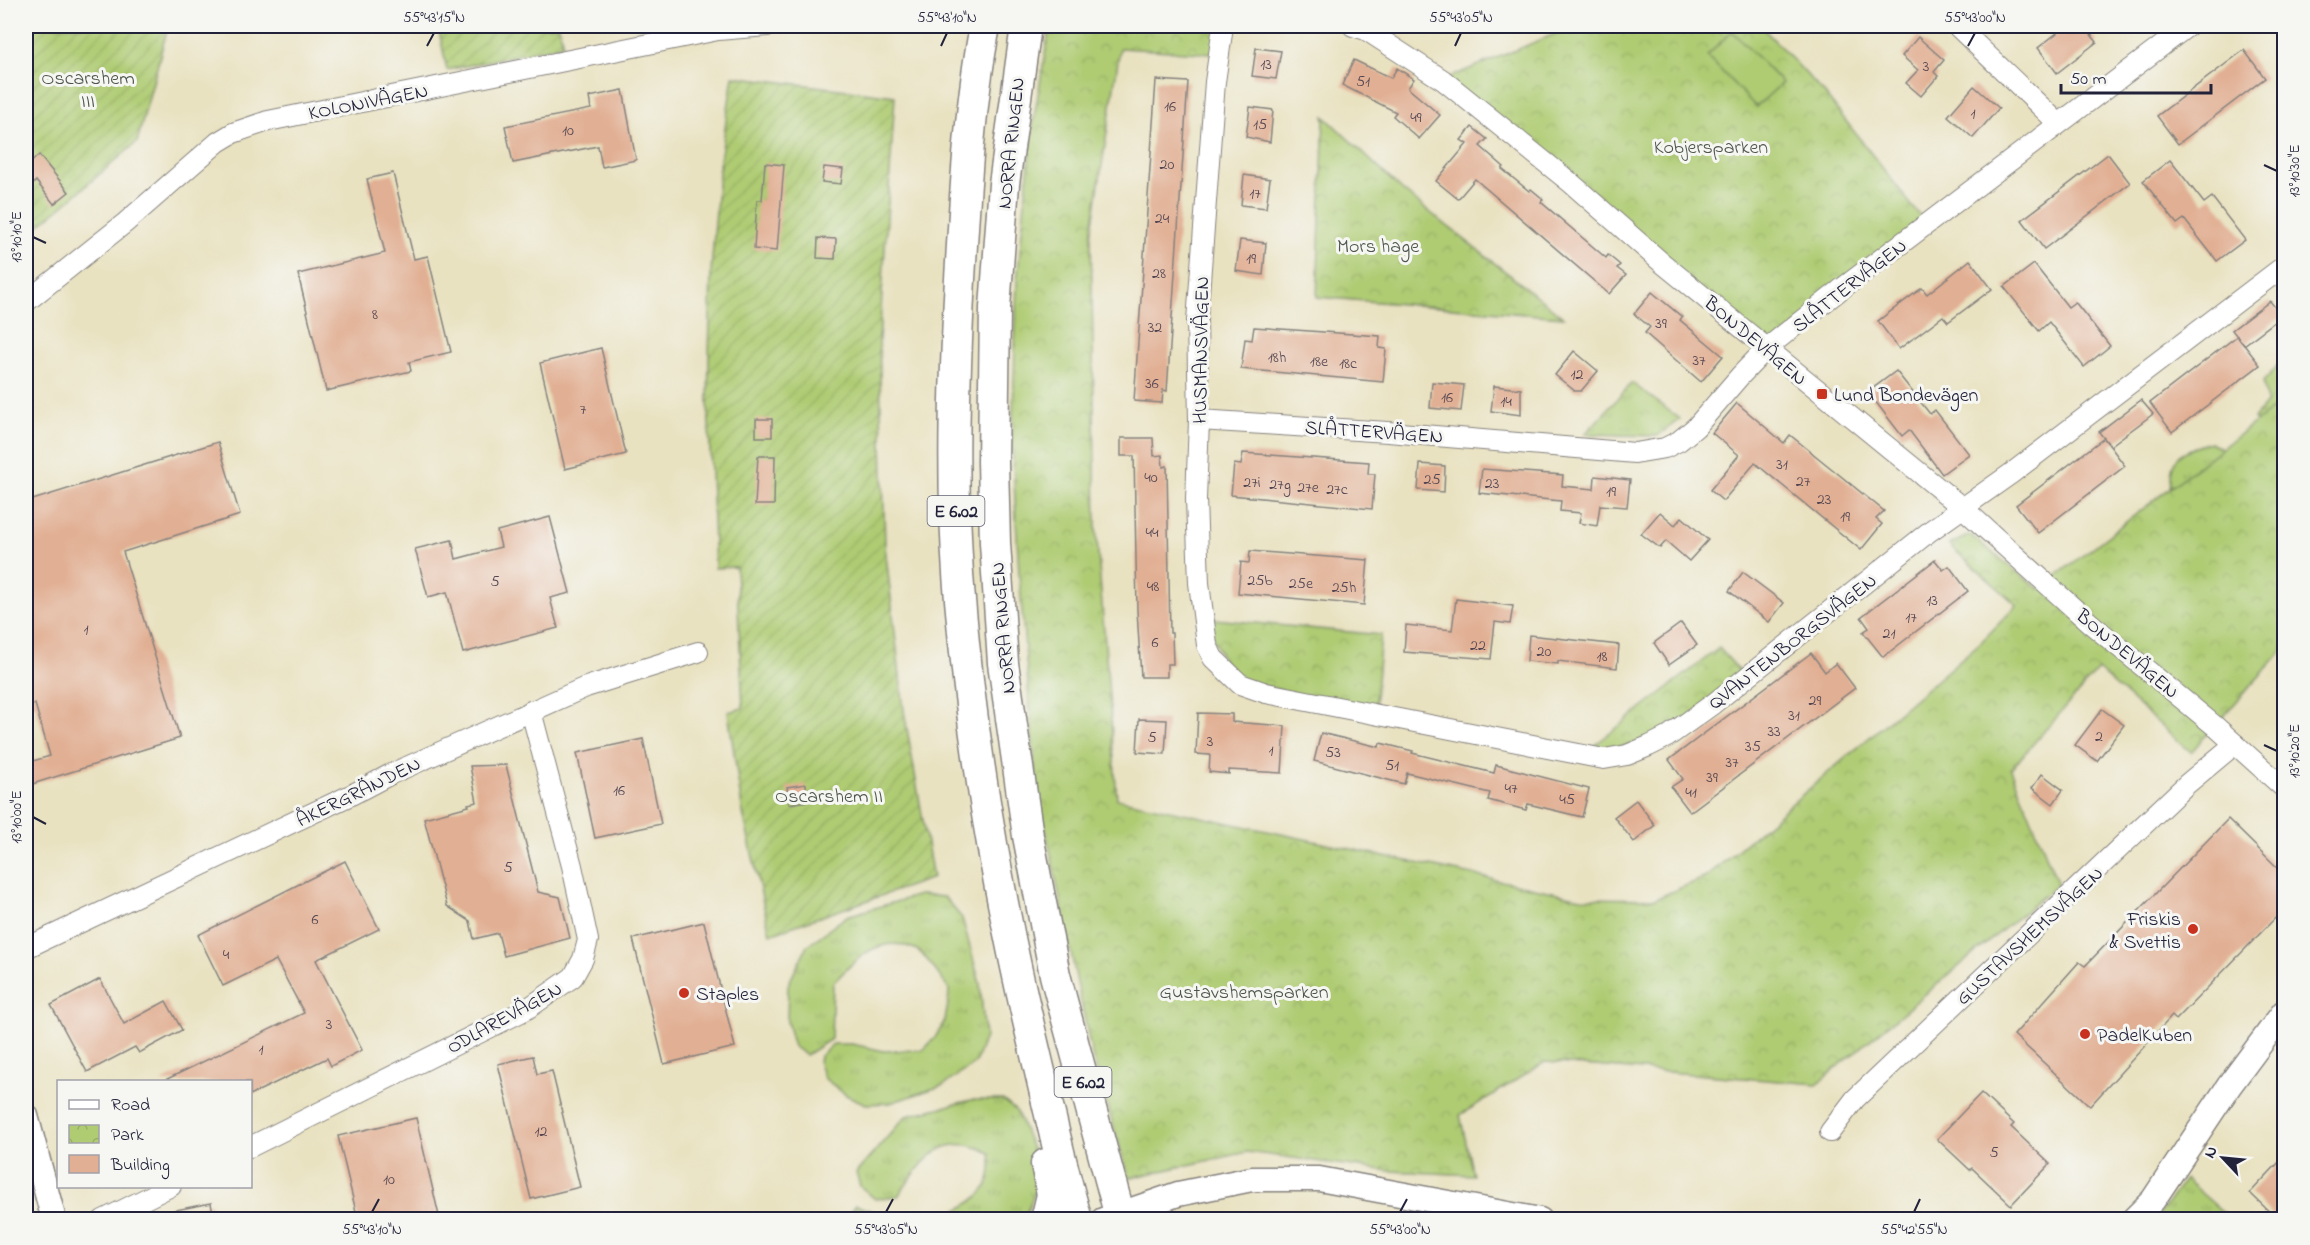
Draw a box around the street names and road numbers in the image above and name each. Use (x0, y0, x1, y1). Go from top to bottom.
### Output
street label: NORRA RINGEN (991, 76, 1034, 211)
street label: KOLONIVÄGEN (306, 78, 431, 129)
street label: SLÅTTERVÄGEN (1787, 233, 1914, 341)
street label: HUSMANSVÄGEN (1187, 276, 1218, 424)
street label: BONDEVÄGEN (1696, 289, 1812, 394)
street label: SLÅTTERVÄGEN (1304, 414, 1444, 453)
road number: E 6.02 (928, 496, 984, 526)
street label: NORRA RINGEN (984, 561, 1025, 695)
street label: QVANTENBORGSVÄGEN (1703, 568, 1884, 718)
street label: BONDEVÄGEN (2068, 602, 2184, 707)
street label: ÅKERGRÄNDEN (292, 751, 426, 836)
street label: GUSTAVSHEMSVÄGEN (1950, 861, 2111, 1013)
street label: ODLAREVÄGEN (442, 976, 568, 1063)
road number: E 6.02 (1054, 1067, 1112, 1097)

